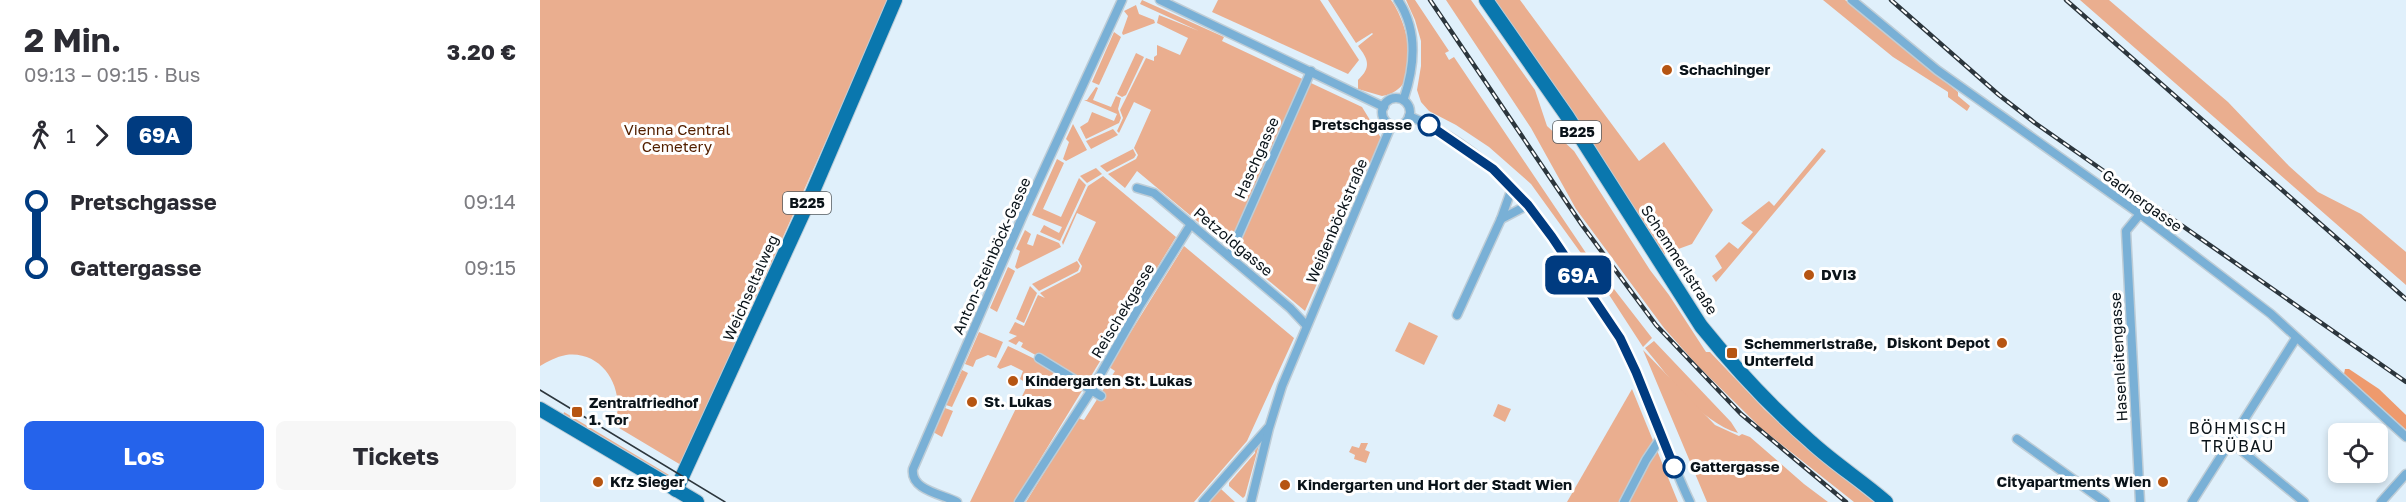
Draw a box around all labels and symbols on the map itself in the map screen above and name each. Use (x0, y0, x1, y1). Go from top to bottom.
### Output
place label: Schachinger (1679, 60, 1770, 78)
marker: Schachinger (1660, 63, 1674, 77)
street label: Haschgasse (1230, 114, 1282, 201)
marker: Pretschgasse (1418, 114, 1440, 136)
place label: Pretschgasse (1312, 115, 1412, 133)
park label: Vienna Central Cemetery (624, 120, 730, 155)
road number: B225 (1553, 121, 1601, 143)
street label: Weißenböckstraße (1302, 155, 1371, 286)
street label: Gadnergasse (2099, 165, 2186, 235)
street label: Anton-Steinböck-Gasse (948, 174, 1034, 337)
road number: B225 (783, 192, 831, 214)
street label: Schemmerlstraße (1638, 201, 1722, 318)
street label: Petzoldgasse (1191, 203, 1277, 280)
street label: Weichseltalweg (719, 232, 782, 343)
line badge: 69A (1544, 256, 1612, 294)
street label: Reischekgasse (1087, 260, 1158, 361)
place label: DVI3 (1821, 265, 1856, 283)
marker: DVI3 (1802, 268, 1816, 282)
street label: Hasenleitengasse (2106, 292, 2130, 422)
place label: Diskont Depot (1887, 333, 1990, 351)
place label: Schemmerlstraße, Unterfeld (1744, 334, 1878, 369)
marker: Diskont Depot (1995, 336, 2009, 350)
marker: Schemmerlstraße, Unterfeld (1725, 346, 1739, 360)
place label: Kindergarten St. Lukas (1025, 371, 1192, 389)
marker: Kindergarten St. Lukas (1006, 374, 1020, 388)
place label: St. Lukas (984, 392, 1052, 410)
place label: Zentralfriedhof 1. Tor (589, 393, 699, 428)
marker: St. Lukas (965, 395, 979, 409)
marker: Zentralfriedhof 1. Tor (570, 405, 584, 419)
district label: BÖHMISCH TRÜBAU (2189, 418, 2287, 456)
marker: Gattergasse (1663, 456, 1685, 478)
place label: Gattergasse (1690, 457, 1780, 475)
place label: Kfz Sieger (610, 472, 685, 490)
place label: Cityapartments Wien (1997, 472, 2151, 490)
marker: Kfz Sieger (591, 475, 605, 489)
place label: Kindergarten und Hort der Stadt Wien (1297, 475, 1572, 493)
marker: Cityapartments Wien (2156, 475, 2170, 489)
marker: Kindergarten und Hort der Stadt Wien (1278, 478, 1292, 492)

